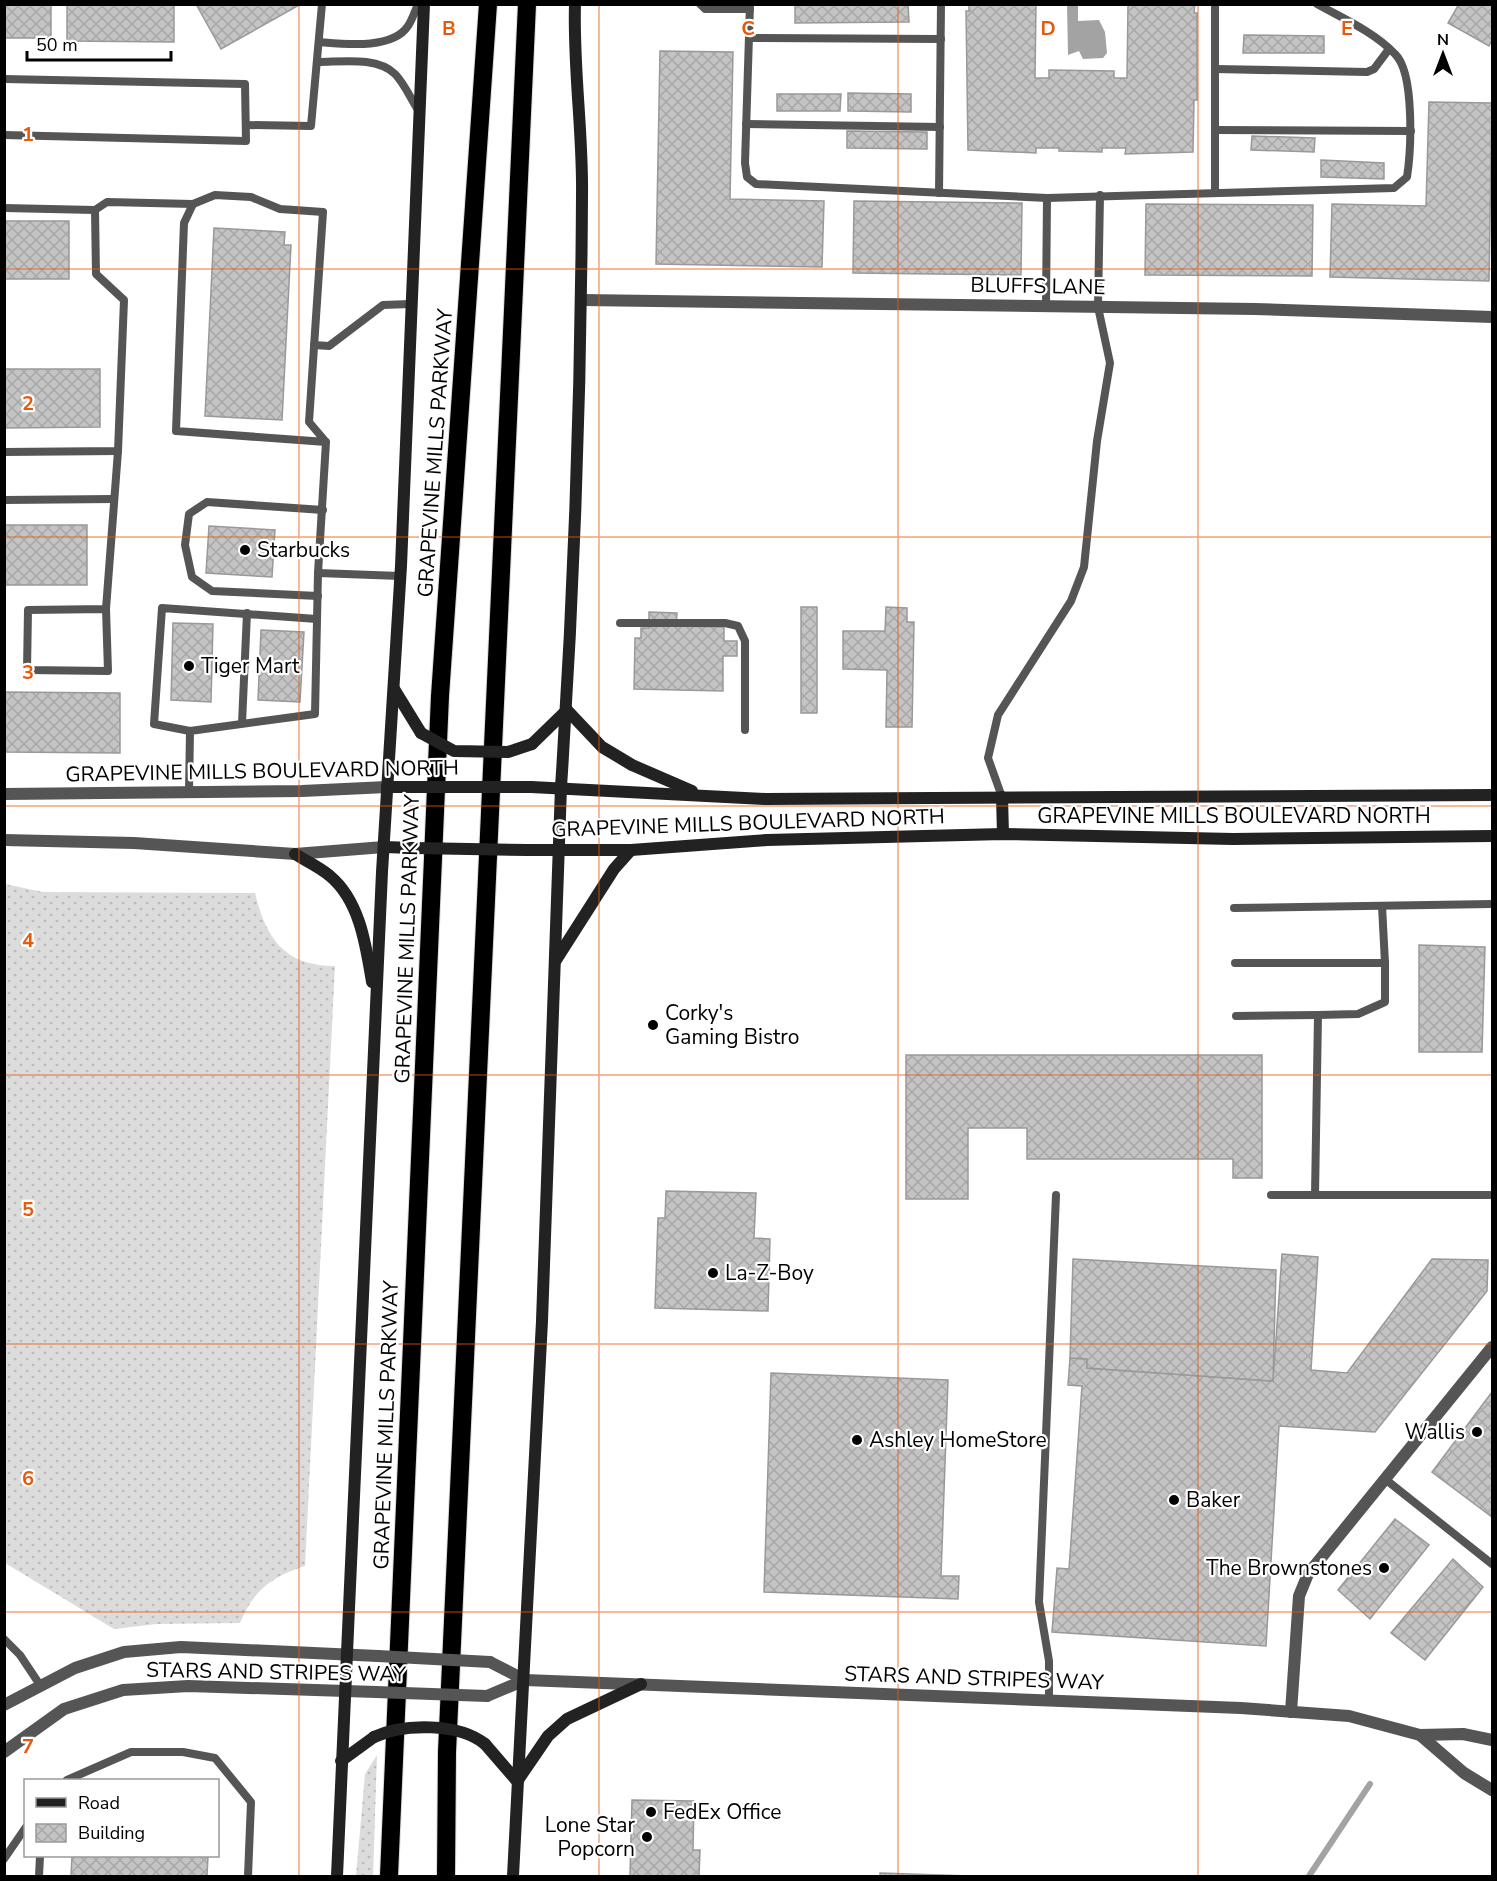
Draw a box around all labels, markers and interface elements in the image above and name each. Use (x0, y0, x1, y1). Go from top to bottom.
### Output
text: B (442, 15, 456, 42)
text: C (741, 15, 755, 42)
text: D (1040, 15, 1056, 42)
text: E (1341, 15, 1353, 42)
scale bar (27, 24, 171, 62)
north arrow (1413, 24, 1473, 84)
text: N (1437, 29, 1449, 51)
text: 50 m (36, 33, 78, 57)
text: 1 (22, 121, 34, 148)
street label: BLUFFS LANE (970, 271, 1106, 301)
street label: GRAPEVINE MILLS PARKWAY (411, 307, 459, 598)
text: 2 (22, 390, 34, 417)
place label: Starbucks (257, 536, 350, 564)
marker: Starbucks (238, 543, 252, 557)
place label: Tiger Mart (201, 652, 300, 680)
text: 3 (22, 659, 34, 686)
marker: Tiger Mart (182, 659, 196, 673)
street label: GRAPEVINE MILLS BOULEVARD NORTH (65, 754, 459, 788)
street label: GRAPEVINE MILLS PARKWAY (388, 793, 426, 1084)
street label: GRAPEVINE MILLS BOULEVARD NORTH (551, 802, 945, 844)
street label: GRAPEVINE MILLS BOULEVARD NORTH (1037, 802, 1431, 830)
text: 4 (22, 927, 34, 954)
place label: Corky's Gaming Bistro (665, 999, 799, 1051)
marker: Corky's Gaming Bistro (646, 1018, 660, 1032)
text: 5 (22, 1196, 34, 1223)
place label: La-Z-Boy (725, 1259, 814, 1287)
marker: La-Z-Boy (706, 1266, 720, 1280)
street label: GRAPEVINE MILLS PARKWAY (367, 1279, 405, 1570)
place label: Wallis (1405, 1418, 1465, 1446)
marker: Wallis (1470, 1425, 1484, 1439)
place label: Ashley HomeStore (869, 1426, 1047, 1454)
marker: Ashley HomeStore (850, 1433, 864, 1447)
text: 6 (22, 1465, 34, 1492)
place label: Baker (1186, 1486, 1241, 1514)
marker: Baker (1167, 1493, 1181, 1507)
place label: The Brownstones (1206, 1554, 1372, 1582)
marker: The Brownstones (1377, 1561, 1391, 1575)
street label: STARS AND STRIPES WAY (146, 1656, 407, 1688)
street label: STARS AND STRIPES WAY (844, 1659, 1105, 1697)
text: 7 (22, 1733, 34, 1760)
legend (24, 1779, 219, 1857)
text: Road (78, 1791, 120, 1815)
place label: FedEx Office (663, 1798, 781, 1826)
marker: FedEx Office (644, 1805, 658, 1819)
place label: Lone Star Popcorn (545, 1811, 635, 1863)
text: Building (78, 1821, 145, 1845)
marker: Lone Star Popcorn (640, 1830, 654, 1844)

